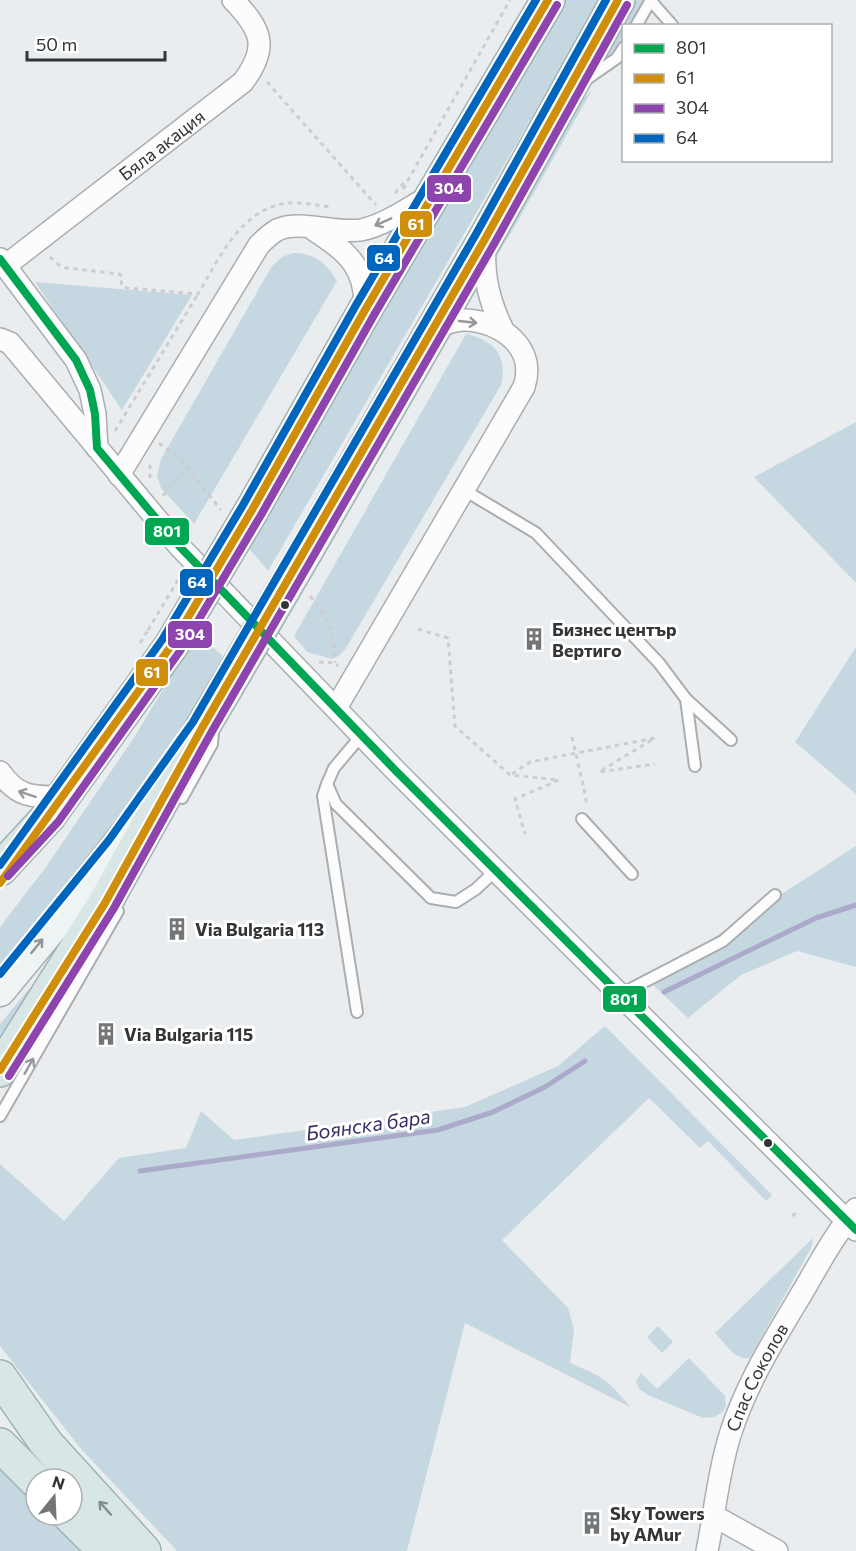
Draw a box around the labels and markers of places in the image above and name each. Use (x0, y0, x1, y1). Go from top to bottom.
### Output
unlabelled marker (279, 599, 291, 611)
place label: Бизнес център Вертиго (552, 618, 677, 661)
building icon: Бизнес център Вертиго (521, 626, 547, 652)
building icon: Via Bulgaria 113 (164, 916, 190, 942)
place label: Via Bulgaria 113 (195, 918, 324, 940)
building icon: Via Bulgaria 115 (93, 1021, 119, 1047)
place label: Via Bulgaria 115 (124, 1023, 253, 1045)
unlabelled marker (762, 1137, 774, 1149)
place label: Sky Towers by AMur (610, 1502, 705, 1545)
building icon: Sky Towers by AMur (579, 1510, 605, 1536)

